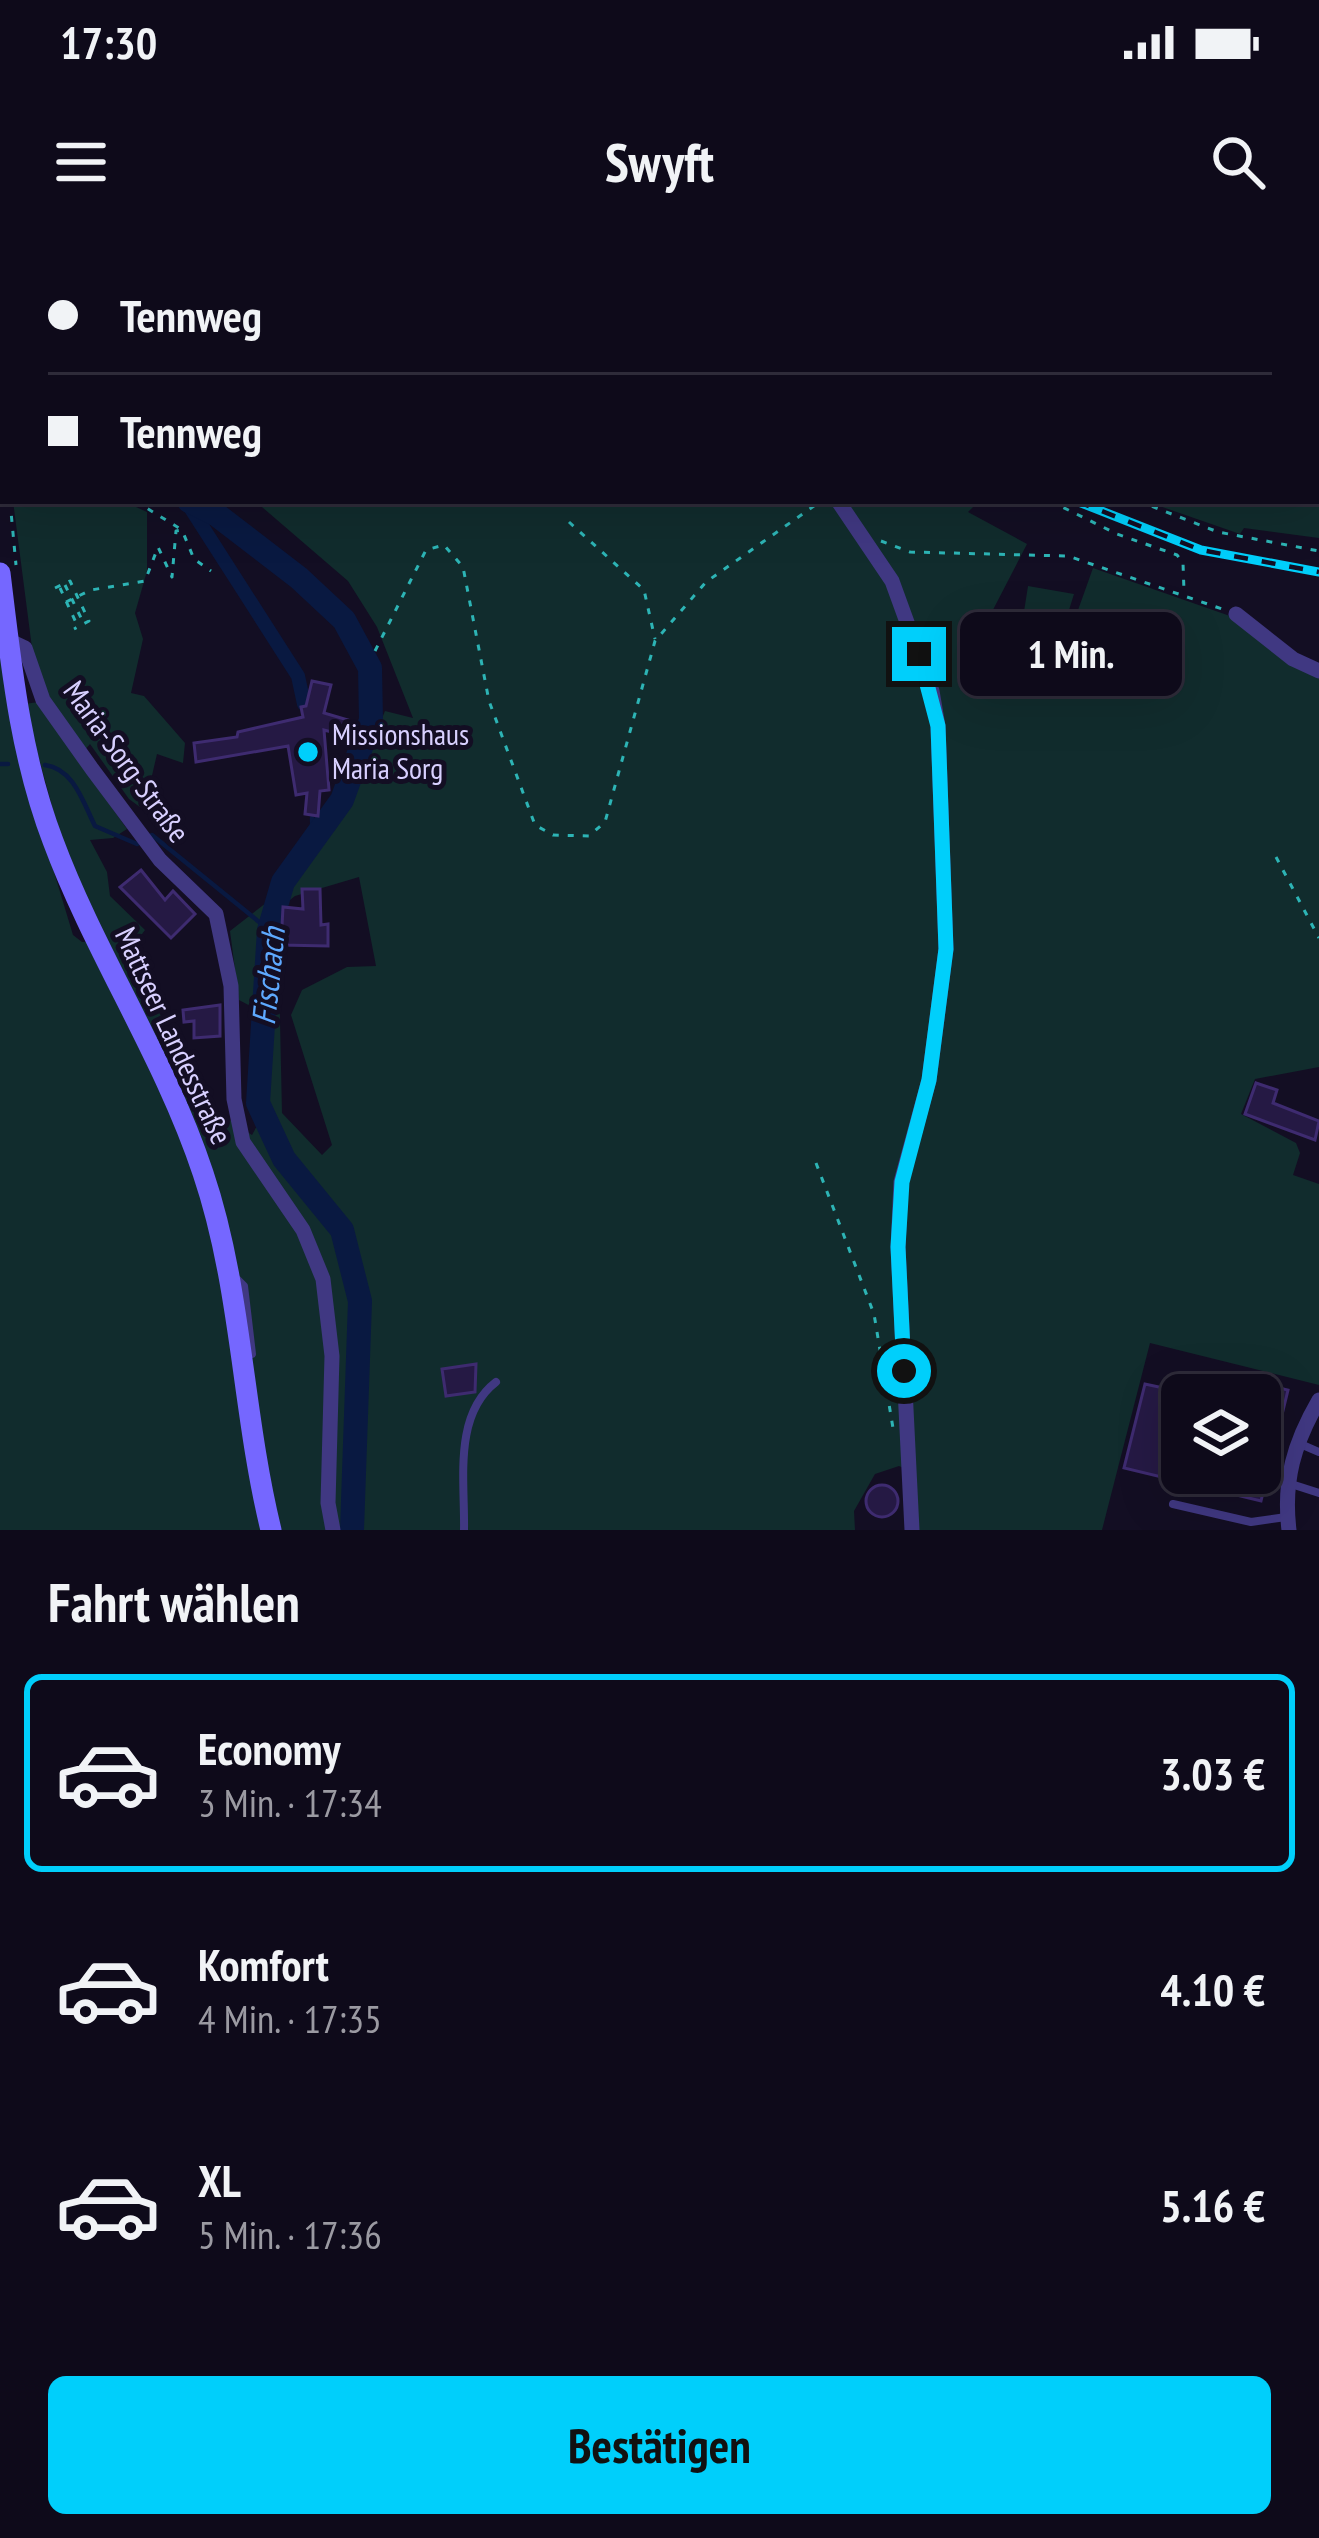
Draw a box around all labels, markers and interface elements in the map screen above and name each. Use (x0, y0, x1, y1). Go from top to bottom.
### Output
text: 17:30 (60, 13, 157, 71)
text: Swyft (605, 127, 714, 197)
icon: menu (48, 129, 114, 195)
icon: search (1205, 129, 1271, 195)
text: Tennweg (120, 286, 262, 344)
text: Tennweg (120, 402, 262, 460)
callout: 1 Min. (961, 612, 1183, 696)
route end (892, 627, 946, 681)
text: 1 Min. (1027, 628, 1115, 679)
street label: Maria-Sorg-Straße (55, 673, 199, 850)
place label: Missionshaus Maria Sorg (332, 714, 469, 787)
marker: Missionshaus Maria Sorg (295, 739, 321, 765)
street label: Mattseer Landesstraße (107, 921, 242, 1150)
water label: Fischach (241, 924, 294, 1027)
route start (877, 1344, 931, 1398)
map controls (1161, 1374, 1281, 1494)
button: layers (1161, 1374, 1281, 1494)
text: Fahrt wählen (48, 1567, 300, 1637)
icon: car (54, 1719, 162, 1827)
text: Economy (198, 1719, 341, 1777)
text: 3.03 € (1160, 1744, 1265, 1802)
text: 3 Min. · 17:34 (198, 1777, 382, 1828)
icon: car (54, 1935, 162, 2043)
text: Komfort (198, 1935, 329, 1993)
text: 4.10 € (1160, 1960, 1265, 2018)
text: 4 Min. · 17:35 (198, 1993, 382, 2044)
icon: car (54, 2151, 162, 2259)
text: XL (198, 2151, 241, 2209)
text: 5.16 € (1160, 2176, 1265, 2234)
text: 5 Min. · 17:36 (198, 2209, 382, 2260)
button: Bestätigen (48, 2376, 1271, 2514)

